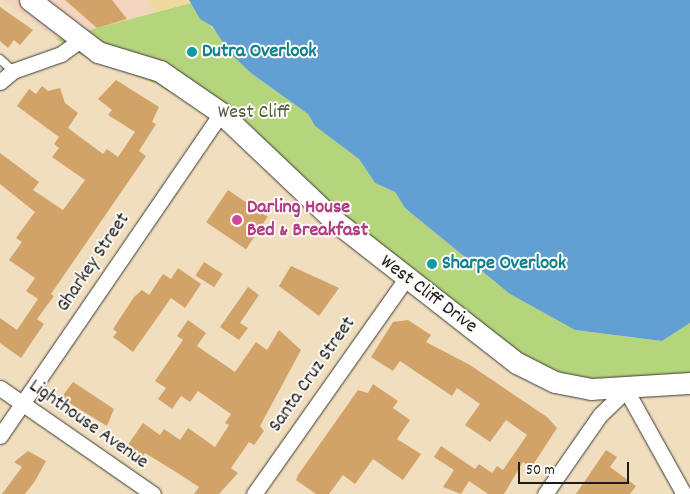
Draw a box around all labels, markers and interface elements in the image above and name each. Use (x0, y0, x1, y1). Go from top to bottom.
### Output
place label: Dutra Overlook (202, 40, 316, 64)
marker: Dutra Overlook (186, 46, 198, 58)
park label: West Cliff (218, 101, 290, 125)
place label: Darling House Bed & Breakfast (247, 196, 368, 243)
street label: Gharkey Street (52, 209, 136, 317)
marker: Darling House Bed & Breakfast (231, 214, 243, 226)
street label: West Cliff Drive (375, 251, 481, 339)
place label: Sharpe Overlook (442, 252, 566, 276)
marker: Sharpe Overlook (426, 258, 438, 270)
street label: Santa Cruz Street (264, 313, 362, 437)
street label: Lighthouse Avenue (24, 375, 152, 475)
scale bar (520, 452, 631, 484)
text: 50 m (526, 460, 555, 482)

